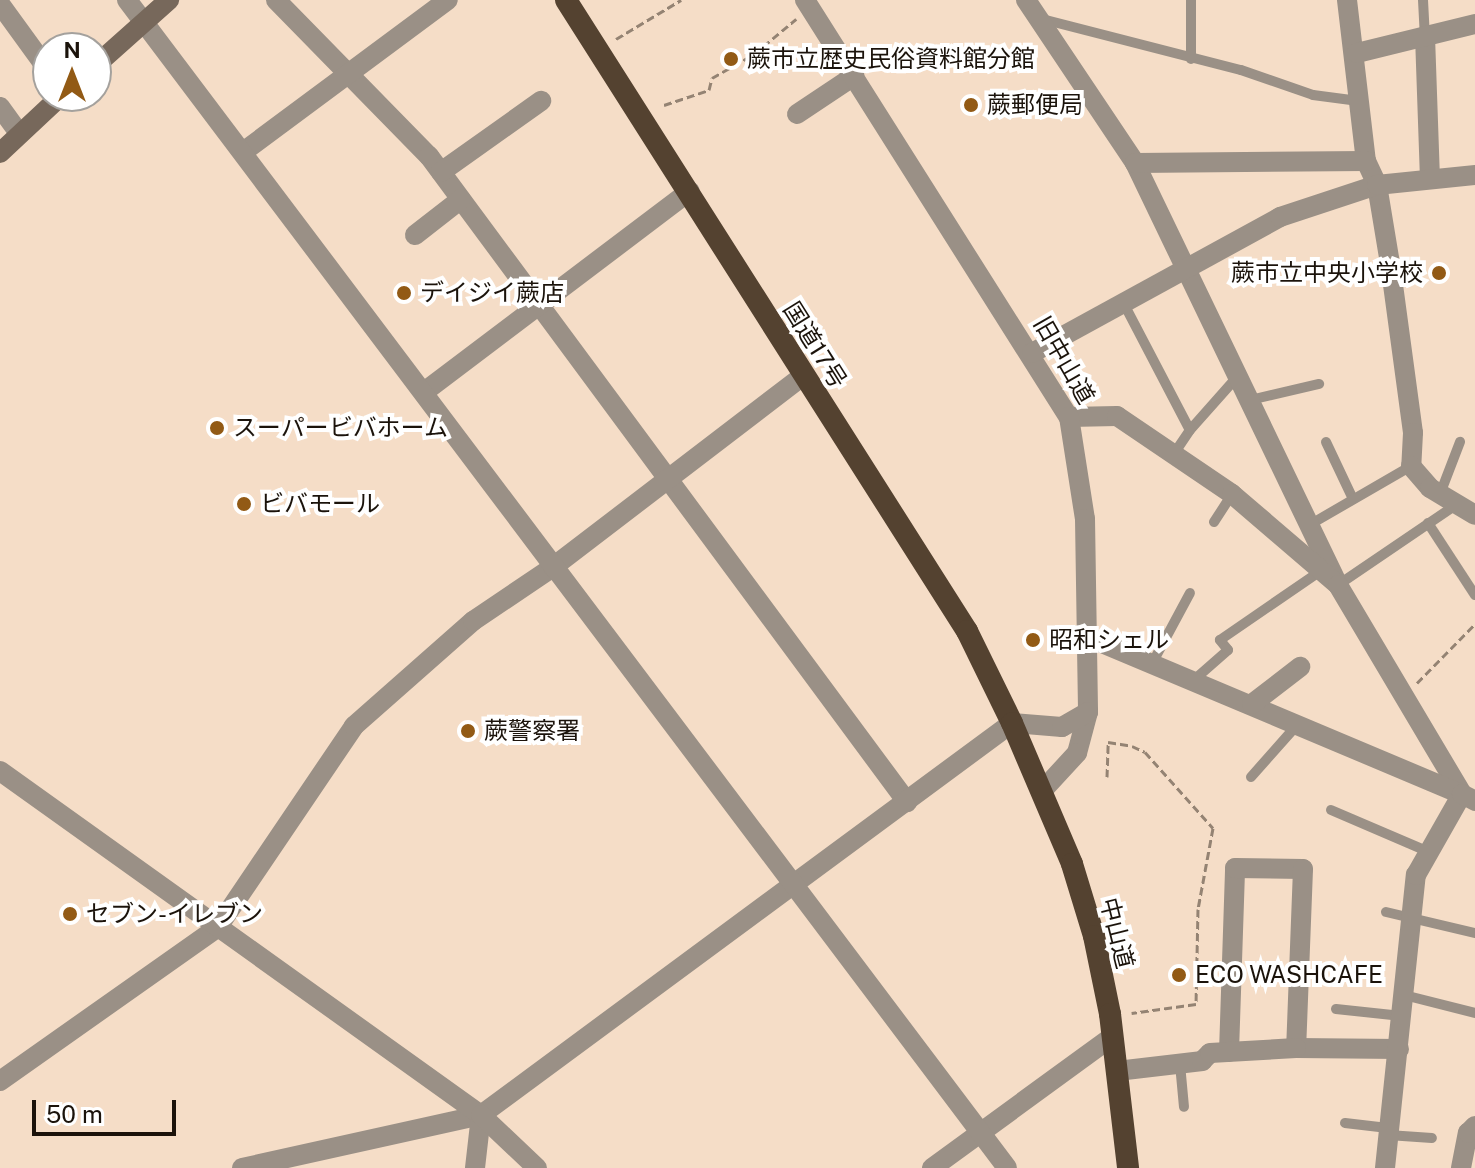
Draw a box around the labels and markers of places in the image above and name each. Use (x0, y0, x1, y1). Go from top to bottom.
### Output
place label: 蕨市立歴史民俗資料館分館 (747, 45, 1035, 73)
marker: 蕨市立歴史民俗資料館分館 (722, 50, 740, 68)
place label: 蕨郵便局 (987, 91, 1083, 119)
marker: 蕨郵便局 (962, 96, 980, 114)
place label: 蕨市立中央小学校 (1231, 259, 1423, 287)
marker: 蕨市立中央小学校 (1430, 264, 1448, 282)
place label: デイジイ蕨店 (420, 279, 564, 307)
marker: デイジイ蕨店 (395, 284, 413, 302)
place label: スーパービバホーム (233, 414, 449, 442)
marker: スーパービバホーム (208, 419, 226, 437)
place label: ビバモール (260, 490, 380, 518)
marker: ビバモール (235, 495, 253, 513)
place label: 昭和シェル (1049, 626, 1169, 654)
marker: 昭和シェル (1024, 631, 1042, 649)
place label: 蕨警察署 (484, 717, 580, 745)
marker: 蕨警察署 (459, 722, 477, 740)
place label: セブン-イレブン (86, 900, 263, 928)
marker: セブン-イレブン (61, 905, 79, 923)
place label: ECO WASHCAFE (1195, 961, 1383, 989)
marker: ECO WASHCAFE (1170, 966, 1188, 984)

